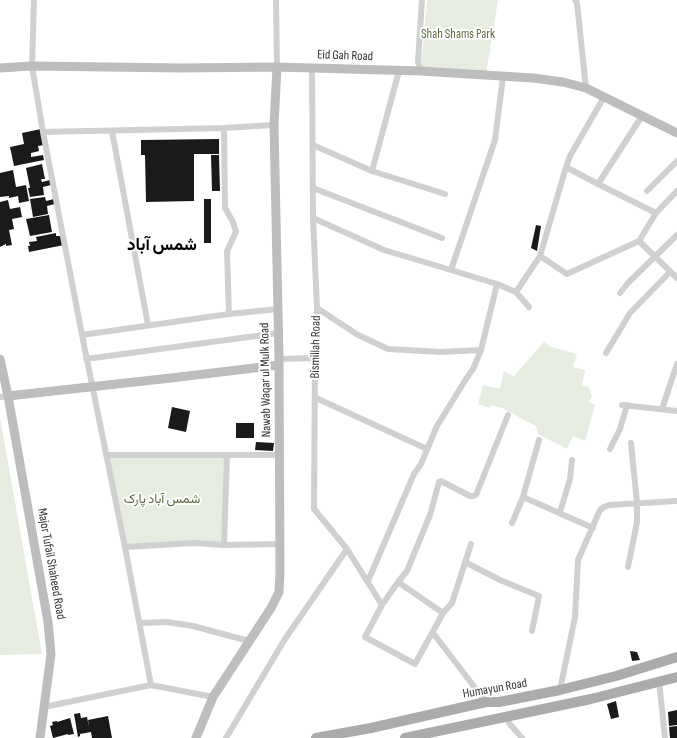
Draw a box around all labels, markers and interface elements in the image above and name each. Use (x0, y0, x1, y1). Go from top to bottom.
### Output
park label: Shah Shams Park (421, 27, 495, 43)
street label: Eid Gah Road (317, 47, 373, 65)
district label: شمس آباد (127, 236, 197, 256)
street label: Bismillah Road (308, 315, 324, 379)
street label: Nawab Waqar ul Mulk Road (257, 323, 275, 437)
park label: شمس آباد پارک (124, 492, 200, 508)
street label: Major Tufail Shaheed Road (34, 507, 68, 621)
street label: Humayun Road (462, 676, 528, 702)

